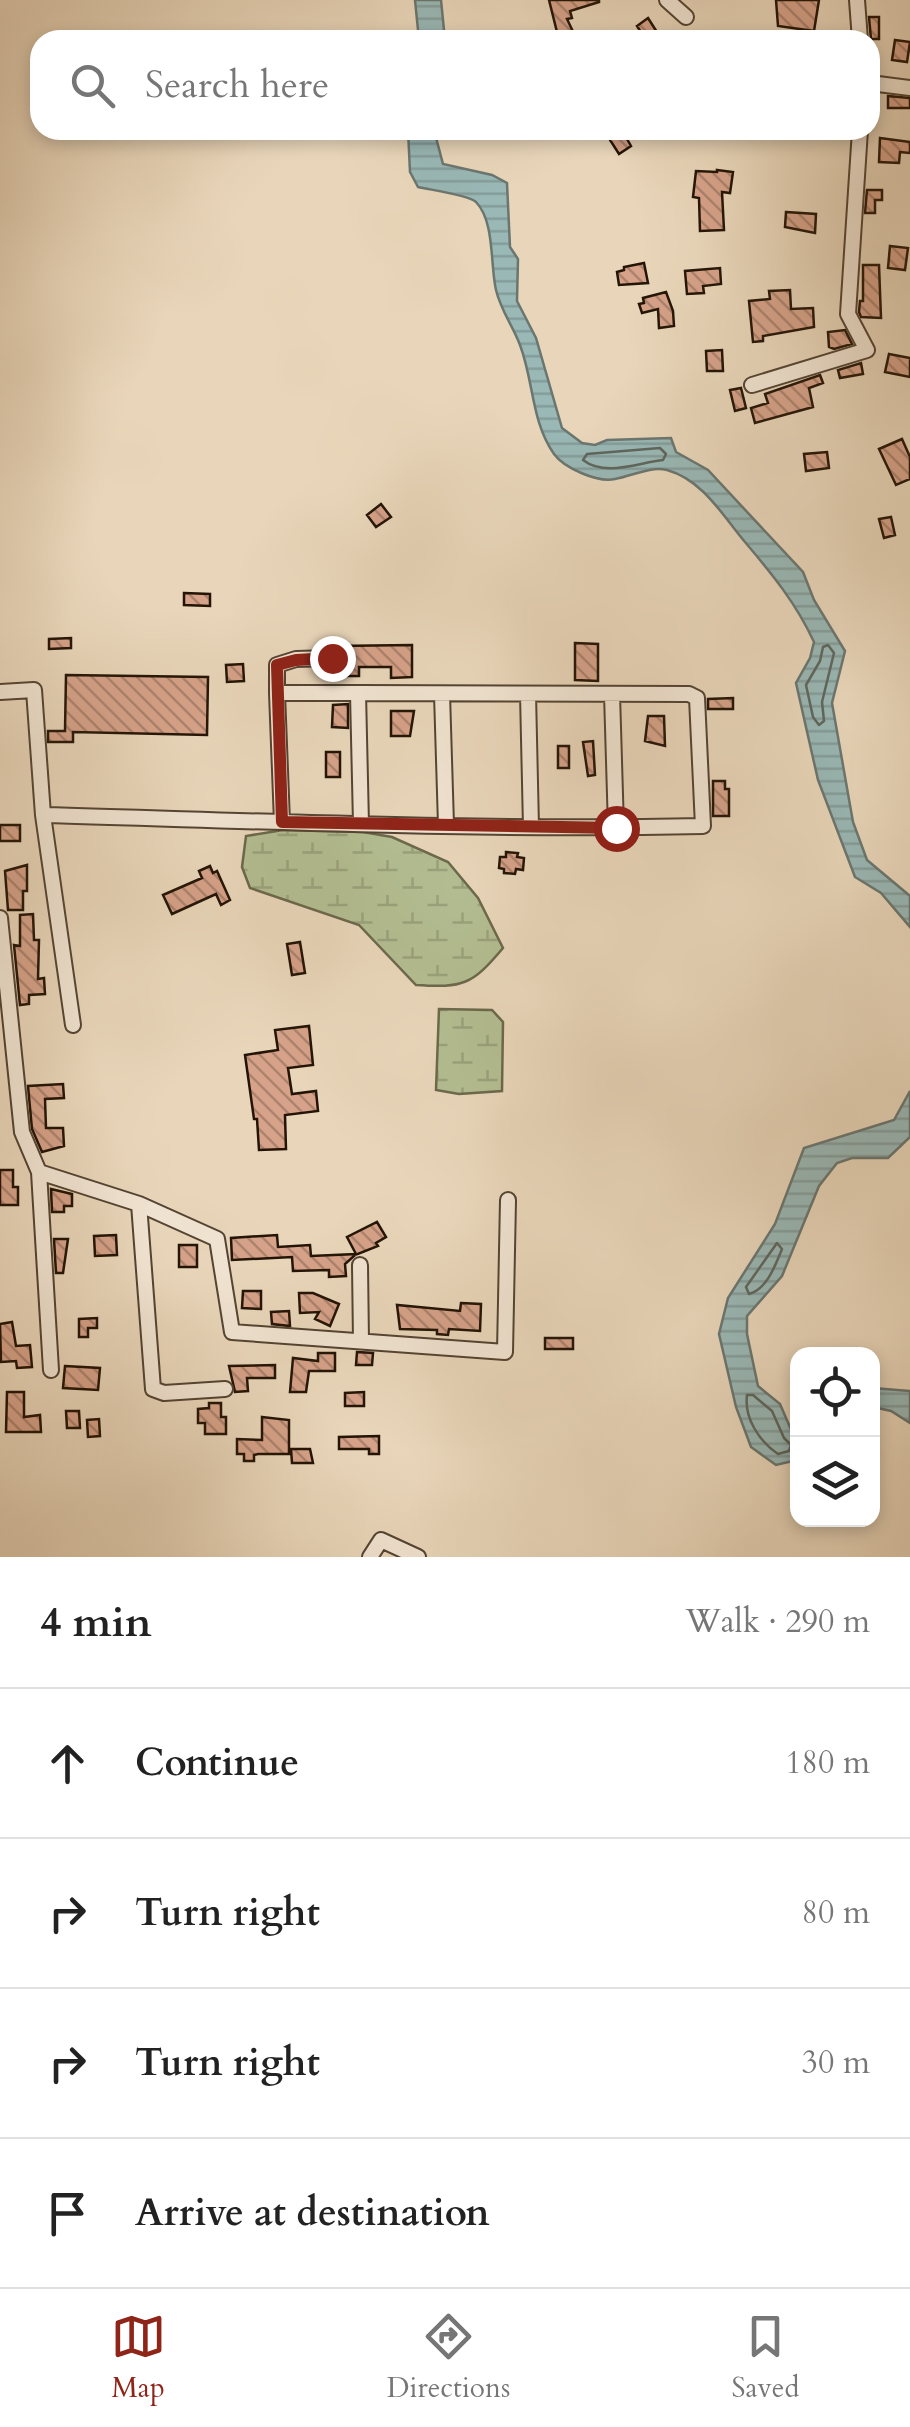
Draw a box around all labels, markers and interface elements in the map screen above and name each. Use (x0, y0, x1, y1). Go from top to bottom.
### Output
search box (30, 30, 880, 140)
icon: search (65, 58, 120, 113)
text: Search here (145, 59, 329, 111)
route end (310, 636, 356, 682)
route start (594, 806, 640, 852)
map controls (790, 1347, 880, 1527)
button: locate (790, 1347, 880, 1437)
button: layers (790, 1437, 880, 1527)
text: 4 min (40, 1594, 152, 1651)
text: Walk · 290 m (685, 1600, 870, 1644)
icon: ahead (40, 1736, 95, 1791)
text: Continue (135, 1737, 299, 1789)
text: 180 m (785, 1741, 870, 1785)
icon: right (40, 1886, 95, 1941)
text: Turn right (135, 1887, 320, 1939)
text: 80 m (802, 1891, 870, 1935)
icon: right (40, 2036, 95, 2091)
text: Turn right (135, 2037, 320, 2089)
text: 30 m (802, 2041, 870, 2085)
icon: arrive (40, 2186, 95, 2241)
text: Arrive at destination (135, 2187, 490, 2239)
tab: Map (111, 2309, 166, 2407)
tab: Directions (387, 2309, 510, 2407)
tab: Saved (731, 2309, 799, 2407)

